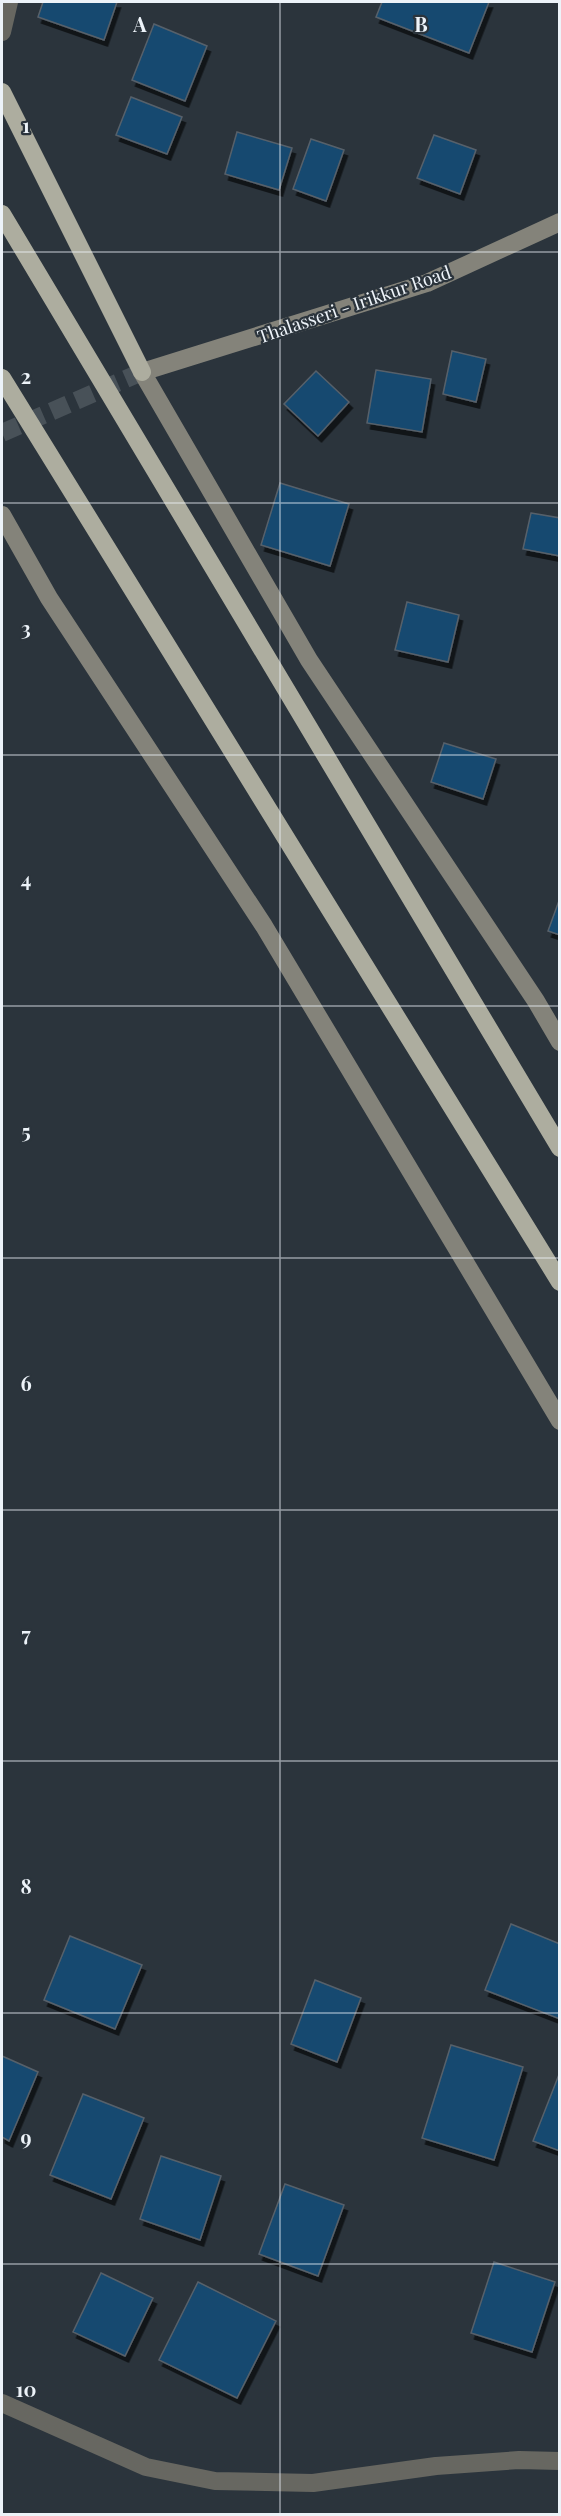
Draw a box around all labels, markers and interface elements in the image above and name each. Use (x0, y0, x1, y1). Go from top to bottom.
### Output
text: A (132, 10, 147, 37)
text: B (414, 10, 428, 37)
text: 1 (22, 111, 30, 138)
street label: Thalasseri - Irikkur Road (254, 259, 455, 348)
text: 2 (21, 362, 31, 389)
text: 3 (21, 614, 31, 641)
text: 4 (21, 865, 31, 892)
text: 5 (21, 1117, 31, 1144)
text: 6 (20, 1369, 32, 1396)
text: 7 (21, 1620, 31, 1647)
text: 8 (20, 1872, 32, 1899)
text: 9 (20, 2123, 32, 2150)
text: 10 (16, 2375, 36, 2402)

